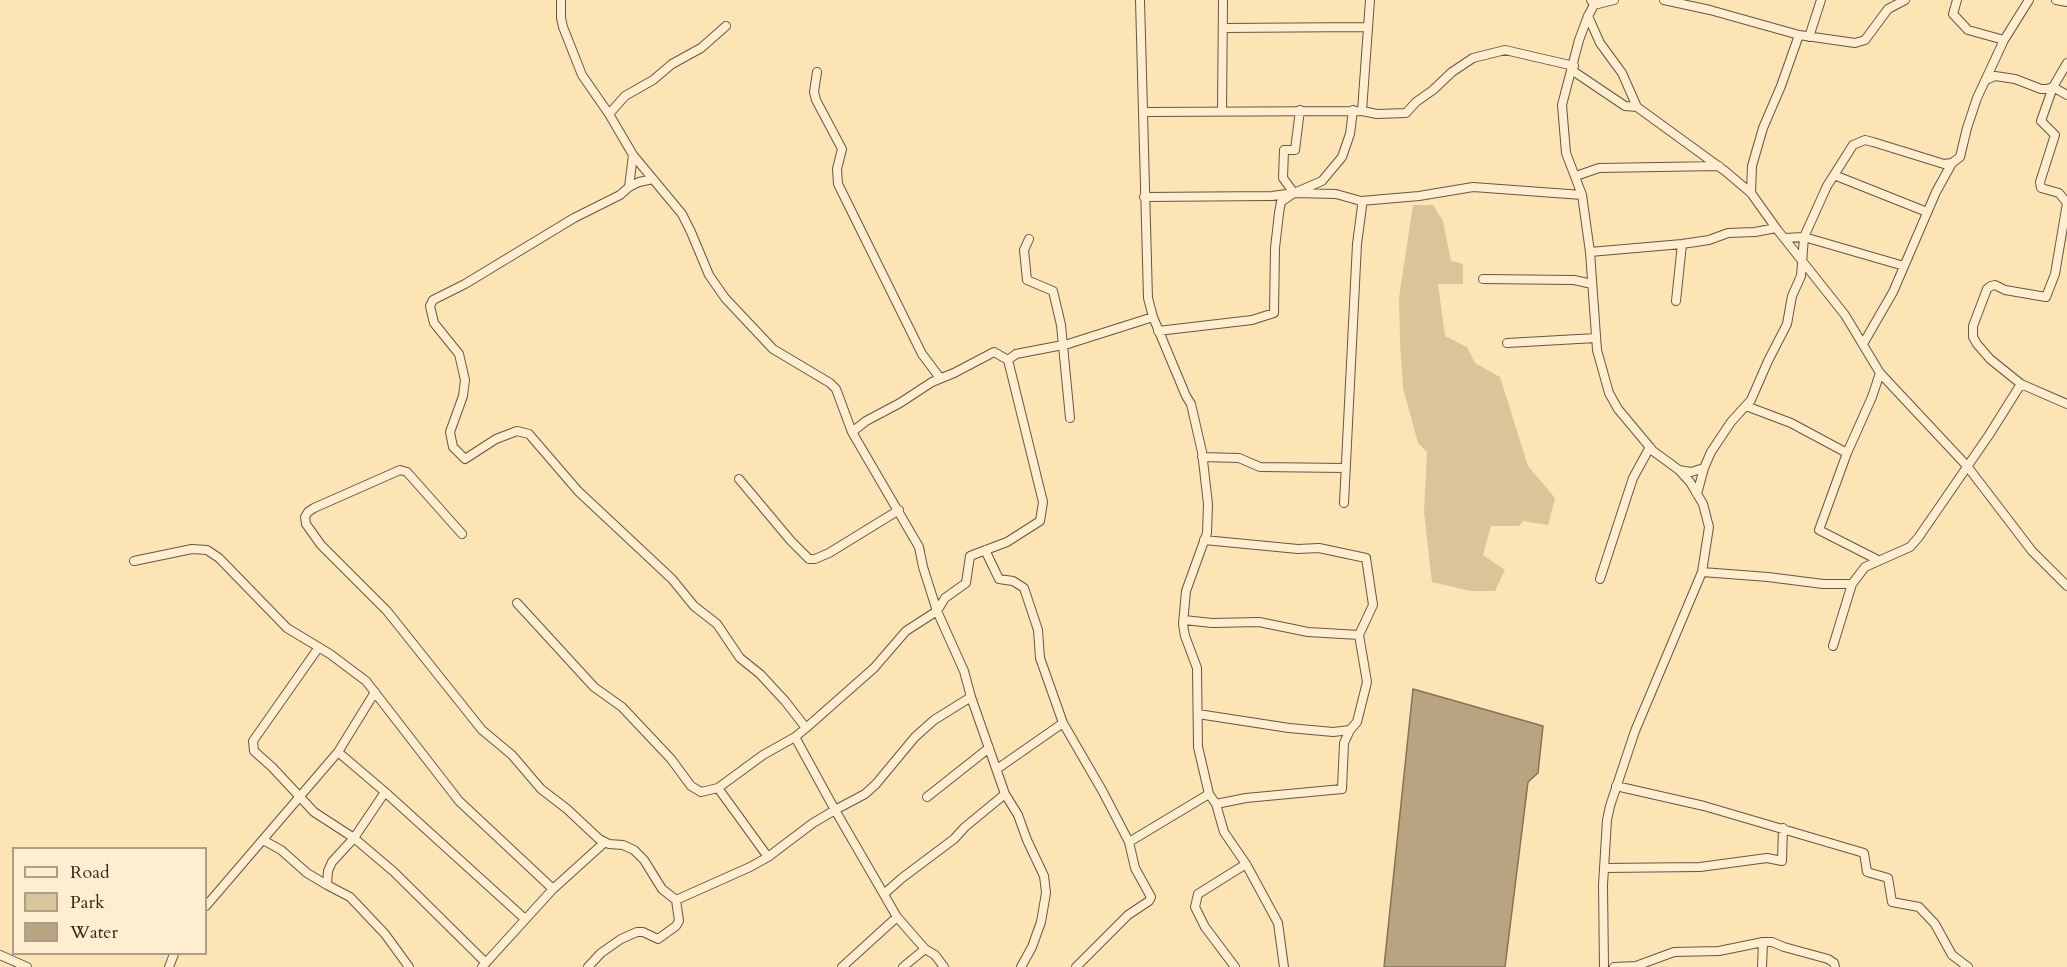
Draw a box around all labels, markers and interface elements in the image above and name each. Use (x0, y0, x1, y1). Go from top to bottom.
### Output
legend (12, 847, 207, 955)
text: Road (70, 860, 110, 885)
text: Park (70, 890, 105, 915)
text: Water (70, 920, 118, 945)

